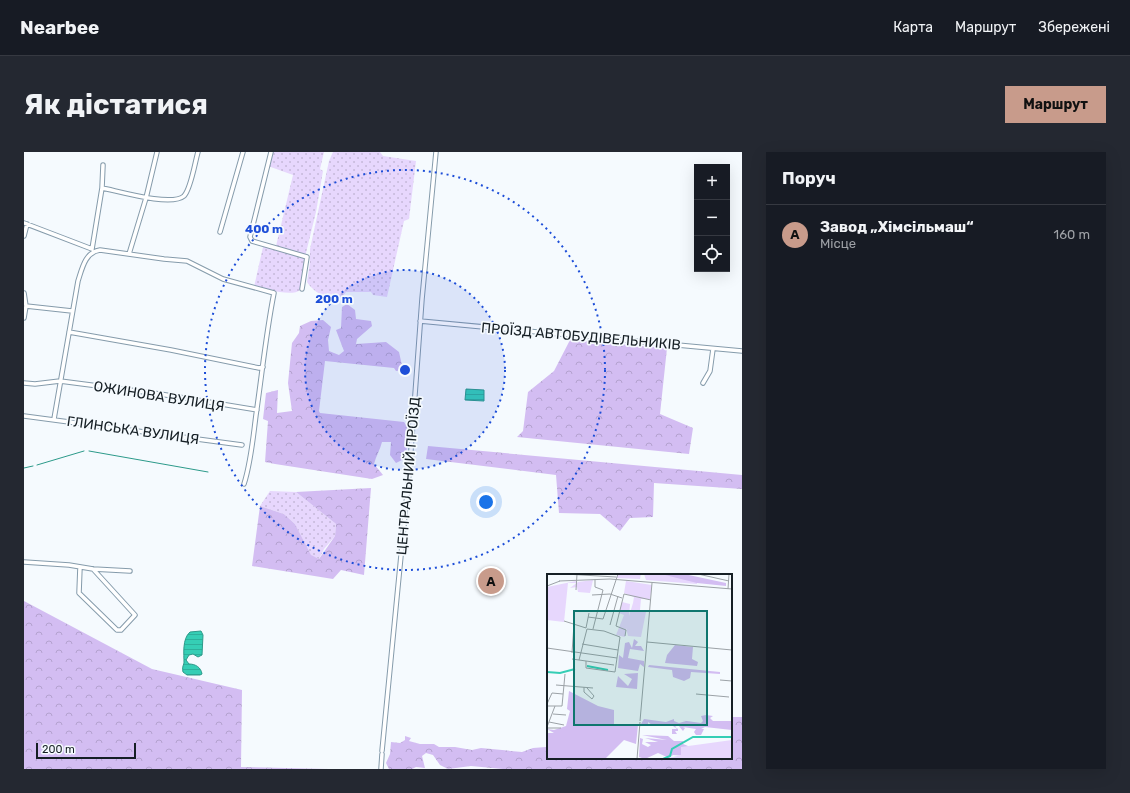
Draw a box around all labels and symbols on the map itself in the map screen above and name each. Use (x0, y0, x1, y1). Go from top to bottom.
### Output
text: 400 m (245, 222, 283, 236)
text: 200 m (315, 292, 353, 306)
street label: ПРОЇЗД АВТОБУДІВЕЛЬНИКІВ (480, 318, 682, 354)
centre of rings (398, 363, 412, 377)
street label: ОЖИНОВА ВУЛИЦЯ (92, 378, 226, 415)
street label: ЦЕНТРАЛЬНИЙ ПРОЇЗД (392, 396, 424, 556)
street label: ГЛИНСЬКА ВУЛИЦЯ (66, 413, 200, 448)
your location (476, 492, 496, 512)
pin: A (478, 566, 504, 596)
inset map (547, 574, 732, 759)
scale bar (36, 741, 136, 760)

